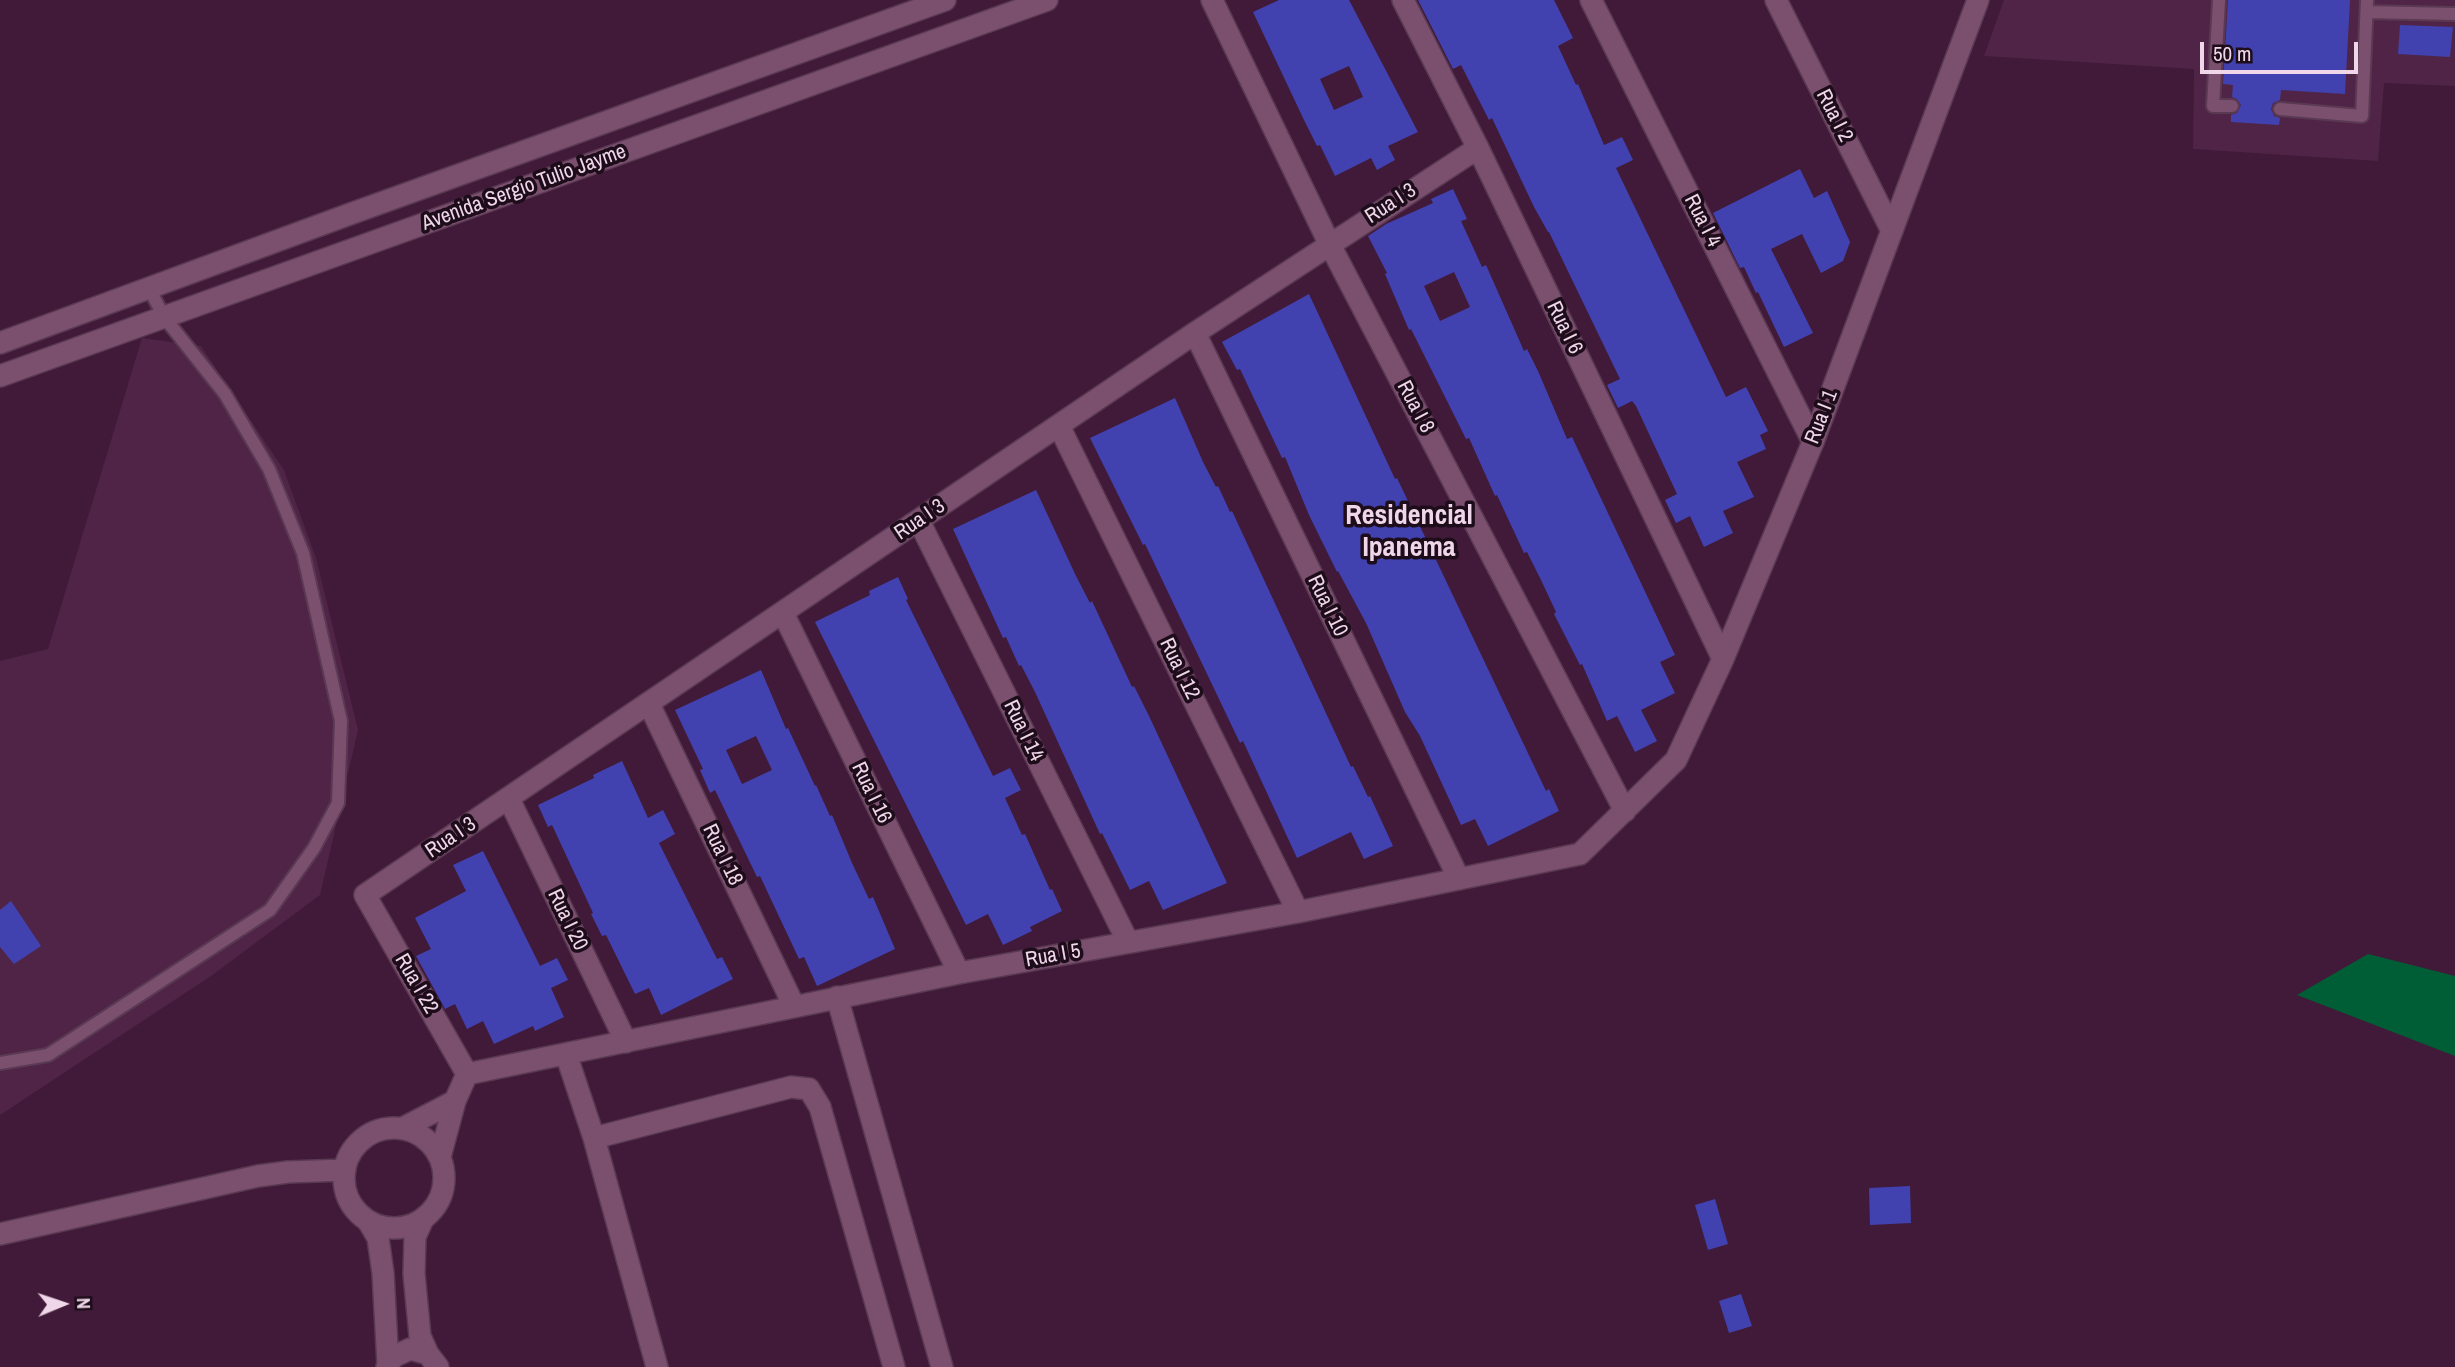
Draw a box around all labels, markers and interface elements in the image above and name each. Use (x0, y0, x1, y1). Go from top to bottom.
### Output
scale bar (2203, 28, 2360, 72)
text: 50 m (2213, 39, 2251, 68)
street label: Rua I 2 (1810, 86, 1858, 146)
street label: Avenida Sergio Tulio Jayme (418, 139, 630, 237)
street label: Rua I 3 (1361, 178, 1421, 230)
street label: Rua I 4 (1678, 191, 1726, 251)
street label: Rua I 6 (1541, 298, 1587, 358)
street label: Rua I 8 (1391, 377, 1439, 437)
street label: Rua I 1 (1800, 387, 1844, 447)
street label: Rua I 3 (890, 494, 950, 546)
district label: Residencial Ipanema (1345, 499, 1473, 565)
street label: Rua I 10 (1301, 571, 1353, 641)
street label: Rua I 12 (1153, 634, 1205, 704)
street label: Rua I 14 (997, 696, 1049, 766)
street label: Rua I 16 (845, 758, 897, 828)
street label: Rua I 3 (421, 812, 481, 864)
street label: Rua I 18 (696, 820, 748, 890)
street label: Rua I 20 (541, 885, 593, 955)
street label: Rua I 5 (1023, 939, 1083, 973)
street label: Rua I 22 (389, 950, 443, 1018)
north arrow (28, 1269, 98, 1339)
text: N (71, 1297, 97, 1309)

